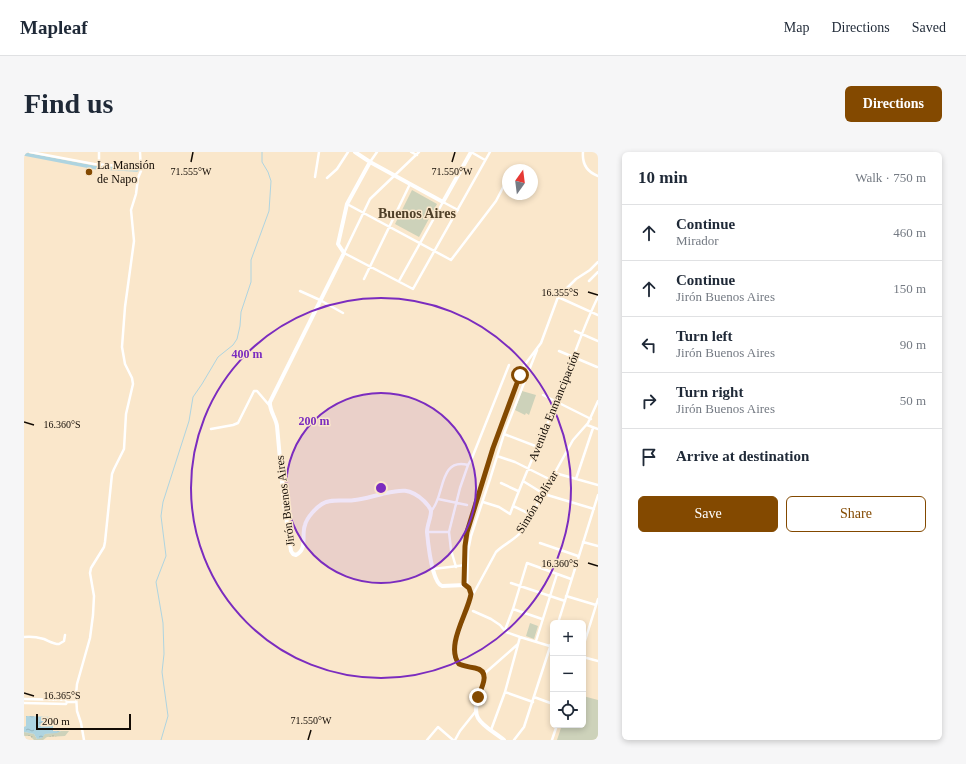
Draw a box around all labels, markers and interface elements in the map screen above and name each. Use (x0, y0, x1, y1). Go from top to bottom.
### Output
text: Mapleaf (20, 17, 88, 38)
text: Map (784, 20, 809, 35)
text: Directions (831, 20, 890, 35)
text: Saved (912, 20, 946, 35)
button: Directions (845, 86, 942, 122)
text: Find us (24, 88, 114, 119)
place label: La Mansión de Napo (97, 158, 155, 186)
north arrow (502, 164, 538, 200)
text: 71.555°W (171, 166, 212, 177)
text: 71.550°W (432, 166, 473, 177)
marker: La Mansión de Napo (84, 167, 94, 177)
text: 10 min (638, 168, 688, 187)
text: Walk · 750 m (855, 170, 926, 185)
district label: Buenos Aires (378, 206, 457, 221)
text: Continue (676, 216, 735, 232)
icon: ahead (638, 222, 660, 244)
text: 460 m (893, 225, 926, 240)
text: Mirador (676, 233, 719, 248)
text: Continue (676, 272, 735, 288)
icon: ahead (638, 278, 660, 300)
text: 150 m (893, 281, 926, 296)
text: 16.355°S (541, 287, 579, 298)
text: Jirón Buenos Aires (676, 289, 775, 304)
text: Turn left (676, 328, 733, 344)
icon: left (638, 334, 660, 356)
text: 90 m (900, 337, 926, 352)
text: Jirón Buenos Aires (676, 345, 775, 360)
text: 400 m (232, 347, 263, 361)
street label: Avenida Enmancipación (526, 349, 582, 463)
route start (511, 366, 529, 384)
text: Turn right (676, 384, 743, 400)
icon: right (638, 390, 660, 412)
text: 50 m (900, 393, 926, 408)
text: Jirón Buenos Aires (676, 401, 775, 416)
text: 200 m (299, 414, 330, 428)
text: 16.360°S (43, 419, 81, 430)
icon: arrive (638, 446, 660, 468)
text: Arrive at destination (676, 448, 809, 464)
street label: Jirón Buenos Aires (272, 455, 298, 547)
street label: Simón Bolívar (513, 468, 561, 536)
centre of rings (374, 481, 388, 495)
button: Save (638, 496, 778, 532)
button: Share (786, 496, 926, 532)
text: 16.360°S (541, 558, 579, 569)
map controls (550, 620, 586, 728)
button: + (550, 620, 586, 656)
button: − (550, 656, 586, 692)
route end (469, 688, 487, 706)
text: 16.365°S (43, 690, 81, 701)
button: locate (550, 692, 586, 728)
scale bar (36, 712, 131, 731)
text: 200 m (42, 715, 70, 727)
text: 71.550°W (291, 715, 332, 726)

